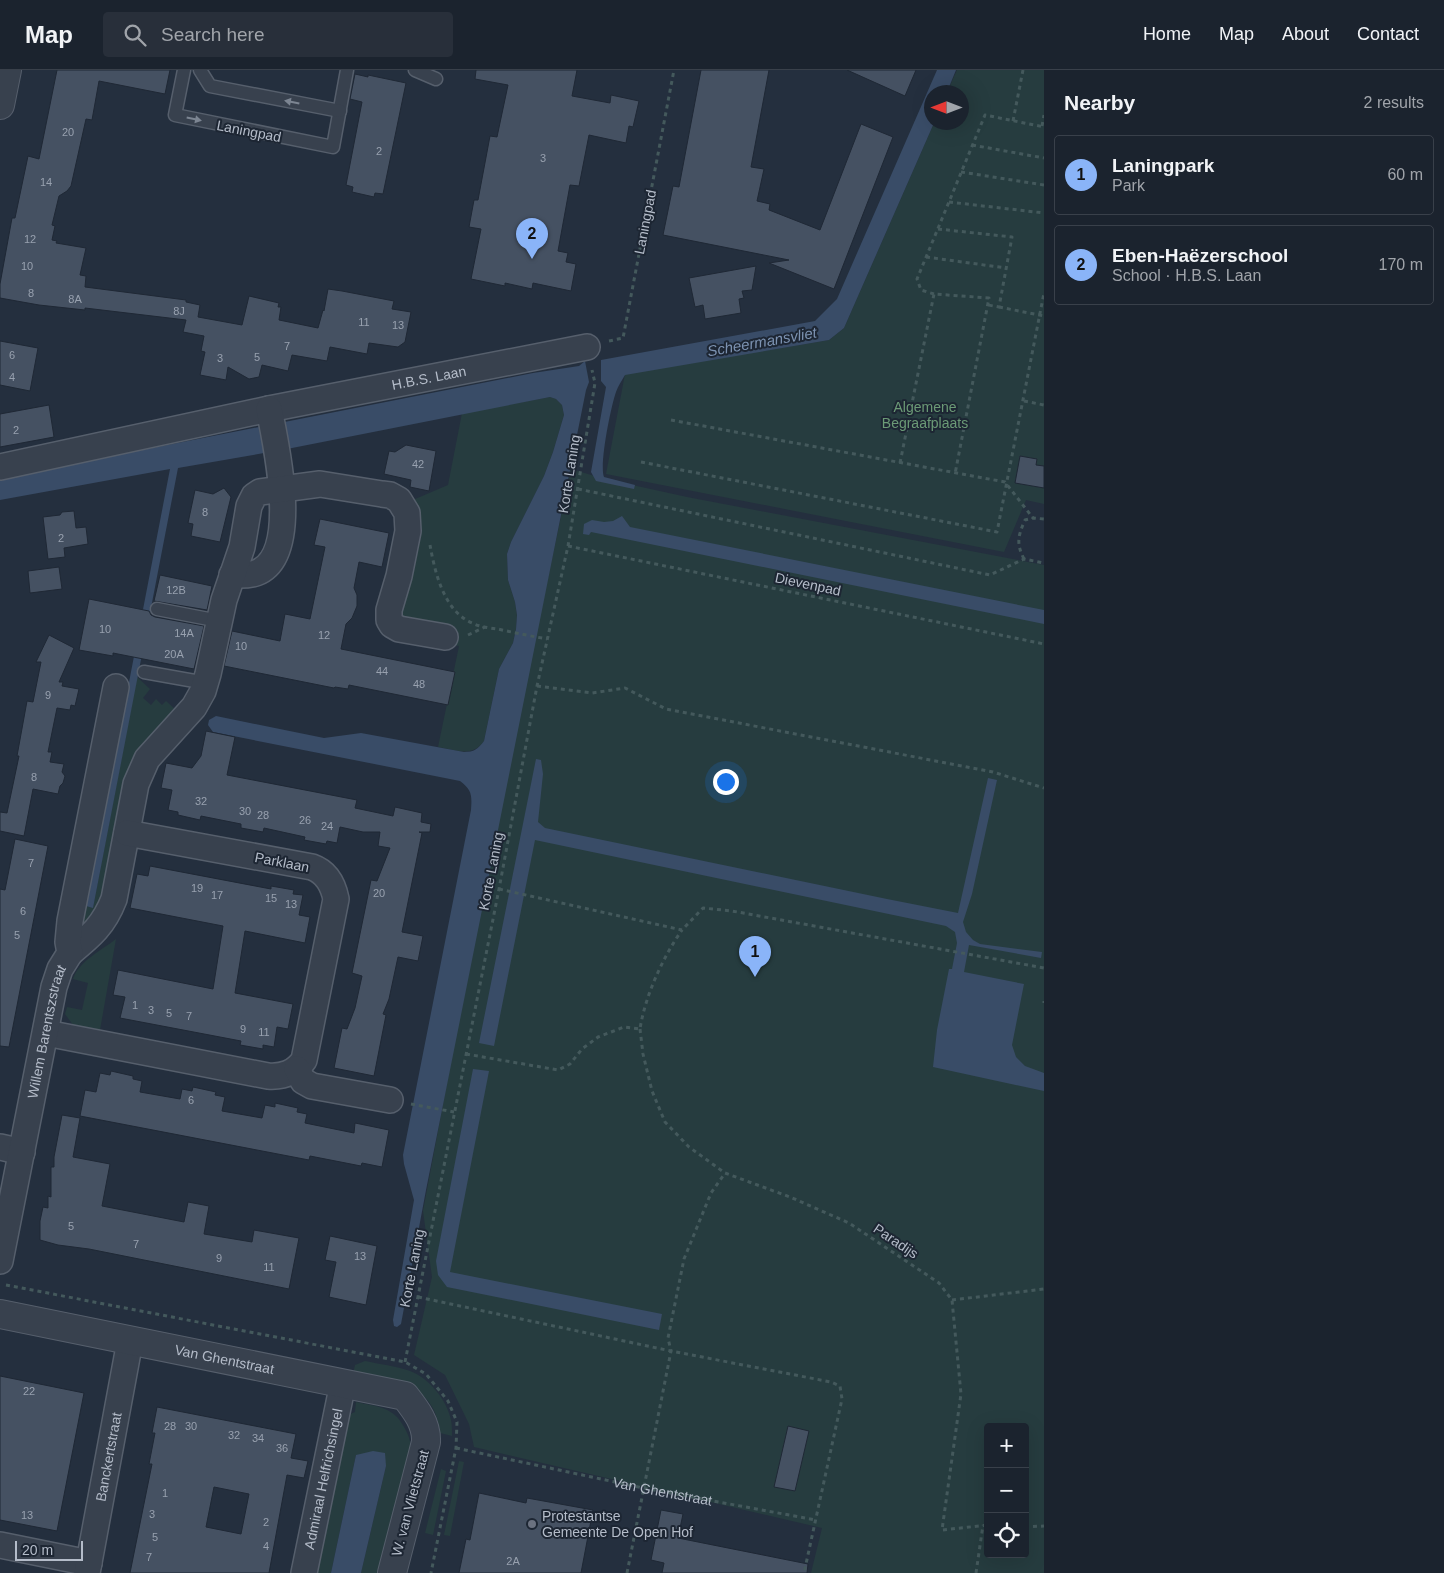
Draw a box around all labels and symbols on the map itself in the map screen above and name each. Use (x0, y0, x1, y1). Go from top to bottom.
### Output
north arrow (924, 85, 969, 130)
one-way arrow (283, 98, 299, 106)
one-way arrow (187, 116, 203, 124)
street label: Laningpad (215, 117, 283, 145)
house number: 20 (62, 126, 74, 138)
house number: 2 (376, 145, 382, 157)
house number: 3 (540, 152, 546, 164)
house number: 14 (40, 176, 52, 188)
street label: Laningpad (631, 188, 659, 256)
pin: 2 (516, 218, 548, 259)
house number: 12 (24, 233, 36, 245)
house number: 10 (21, 260, 33, 272)
house number: 8 (28, 287, 34, 299)
house number: 8A (68, 293, 82, 305)
house number: 8J (173, 305, 185, 317)
house number: 11 (358, 316, 370, 328)
house number: 13 (392, 319, 404, 331)
water label: Scheermansvliet (706, 323, 819, 360)
house number: 7 (284, 340, 290, 352)
house number: 6 (9, 349, 15, 361)
house number: 5 (254, 351, 260, 363)
house number: 3 (217, 352, 223, 364)
street label: H.B.S. Laan (390, 363, 467, 393)
house number: 4 (9, 371, 15, 383)
park label: Algemene Begraafplaats (882, 399, 968, 431)
house number: 2 (13, 424, 19, 436)
street label: Korte Laning (555, 434, 583, 514)
house number: 42 (412, 458, 424, 470)
house number: 8 (202, 506, 208, 518)
house number: 2 (58, 532, 64, 544)
street label: Dievenpad (774, 569, 842, 599)
house number: 12B (166, 584, 186, 596)
house number: 10 (99, 623, 111, 635)
house number: 14A (174, 627, 194, 639)
house number: 12 (318, 629, 330, 641)
house number: 10 (235, 640, 247, 652)
house number: 20A (164, 648, 184, 660)
house number: 44 (376, 665, 388, 677)
house number: 48 (413, 678, 425, 690)
house number: 9 (45, 689, 51, 701)
your location (713, 769, 739, 795)
house number: 8 (31, 771, 37, 783)
house number: 32 (195, 795, 207, 807)
house number: 30 (239, 805, 251, 817)
house number: 28 (257, 809, 269, 821)
house number: 26 (299, 814, 311, 826)
house number: 24 (321, 820, 333, 832)
street label: Korte Laning (476, 830, 506, 912)
street label: Parklaan (253, 849, 311, 875)
house number: 7 (28, 857, 34, 869)
house number: 19 (191, 882, 203, 894)
house number: 20 (373, 887, 385, 899)
house number: 17 (211, 889, 223, 901)
house number: 15 (265, 892, 277, 904)
house number: 13 (285, 898, 297, 910)
house number: 6 (20, 905, 26, 917)
house number: 5 (14, 929, 20, 941)
pin: 1 (739, 936, 771, 977)
street label: Willem Barentszstraat (24, 961, 69, 1100)
house number: 1 (132, 999, 138, 1011)
house number: 3 (148, 1004, 154, 1016)
house number: 5 (166, 1007, 172, 1019)
house number: 7 (186, 1010, 192, 1022)
house number: 9 (240, 1023, 246, 1035)
house number: 11 (258, 1026, 270, 1038)
house number: 6 (188, 1094, 194, 1106)
house number: 5 (68, 1220, 74, 1232)
street label: Paradijs (871, 1220, 921, 1262)
street label: Korte Laning (397, 1227, 427, 1309)
house number: 7 (133, 1238, 139, 1250)
house number: 13 (354, 1250, 366, 1262)
house number: 9 (216, 1252, 222, 1264)
house number: 11 (263, 1261, 275, 1273)
street label: Van Ghentstraat (173, 1342, 276, 1377)
house number: 22 (23, 1385, 35, 1397)
street label: Admiraal Helfrichsingel (301, 1407, 346, 1551)
street label: Banckertstraat (92, 1411, 125, 1503)
house number: 28 (164, 1420, 176, 1432)
house number: 30 (185, 1420, 197, 1432)
house number: 32 (228, 1429, 240, 1441)
house number: 34 (252, 1432, 264, 1444)
house number: 36 (276, 1442, 288, 1454)
street label: W. van Vlietstraat (388, 1448, 432, 1558)
street label: Van Ghentstraat (611, 1474, 714, 1509)
house number: 1 (162, 1487, 168, 1499)
house number: 3 (149, 1508, 155, 1520)
place label: Protestantse Gemeente De Open Hof (542, 1508, 693, 1540)
house number: 13 (21, 1509, 33, 1521)
house number: 2 (263, 1516, 269, 1528)
marker: Protestantse Gemeente De Open Hof (526, 1518, 538, 1530)
house number: 5 (152, 1531, 158, 1543)
scale bar (15, 1538, 82, 1561)
house number: 4 (263, 1540, 269, 1552)
house number: 7 (146, 1551, 152, 1563)
house number: 2A (506, 1555, 520, 1567)

